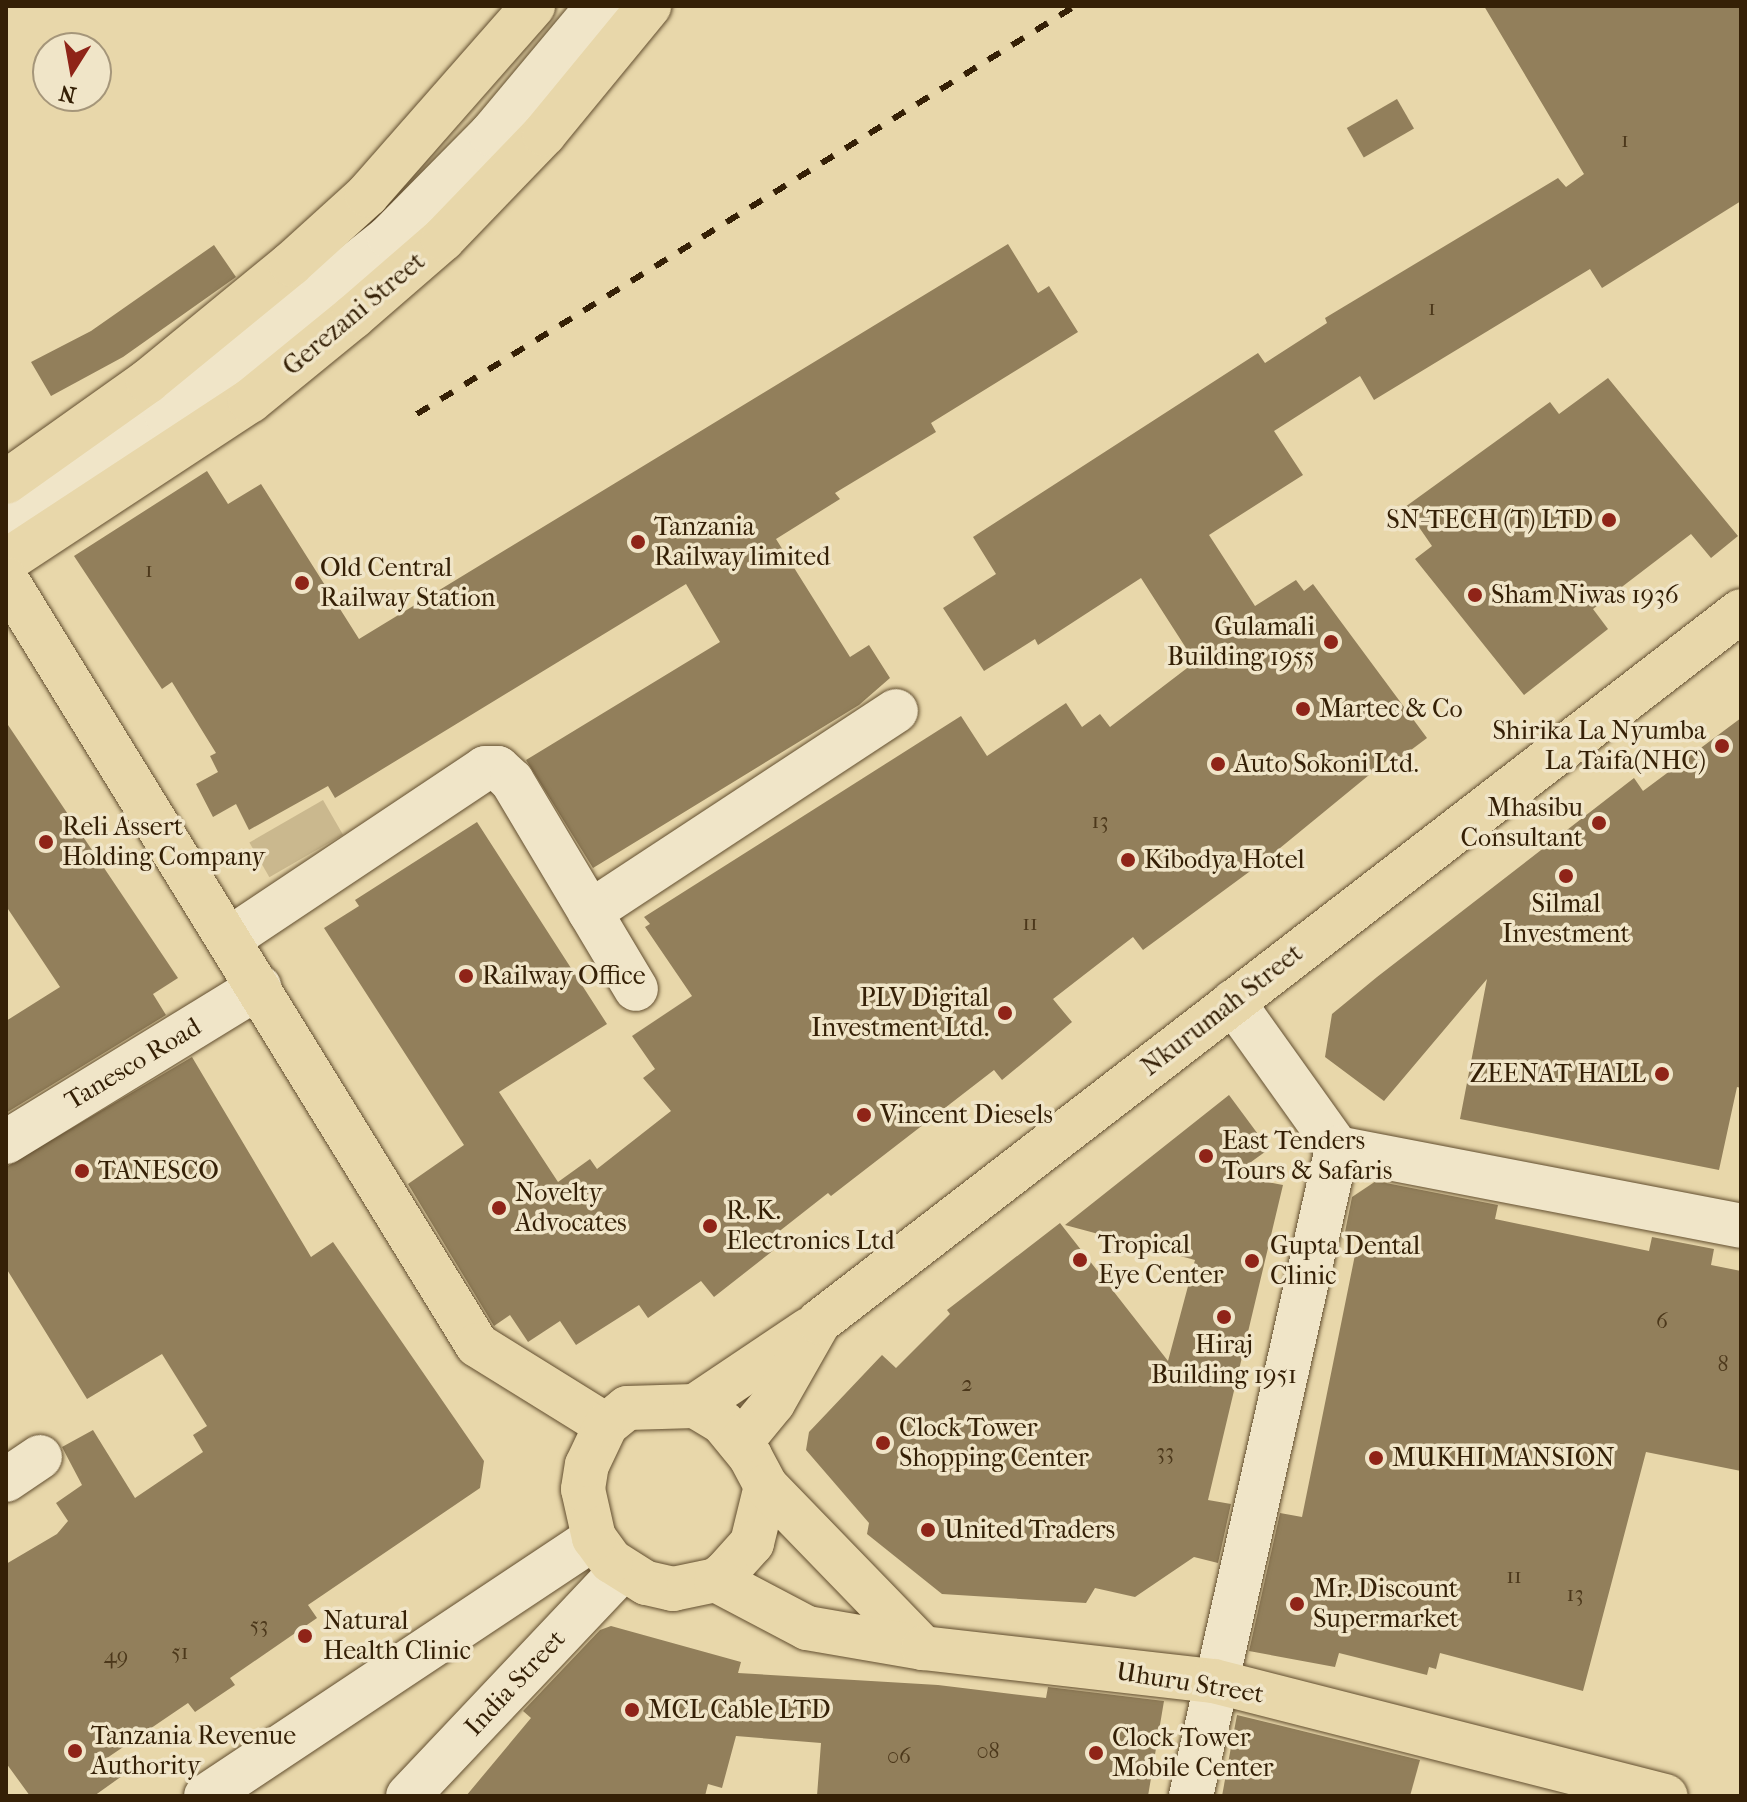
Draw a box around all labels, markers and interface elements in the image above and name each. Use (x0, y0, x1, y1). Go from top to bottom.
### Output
north arrow (32, 32, 112, 112)
text: N (57, 79, 78, 108)
house number: 1 (1621, 128, 1629, 154)
street label: Gerezani Street (277, 246, 431, 382)
house number: 1 (1428, 296, 1436, 322)
place label: SN-TECH (T) LTD (1386, 504, 1593, 536)
place label: Tanzania Railway limited (654, 511, 830, 572)
marker: SN-TECH (T) LTD (1600, 511, 1618, 529)
marker: Tanzania Railway limited (629, 533, 647, 551)
place label: Old Central Railway Station (320, 552, 496, 614)
house number: 1 (145, 558, 153, 584)
marker: Old Central Railway Station (291, 572, 313, 594)
place label: Sham Niwas 1936 (1491, 579, 1679, 611)
marker: Sham Niwas 1936 (1466, 586, 1484, 604)
place label: Gulamali Building 1955 (1167, 611, 1315, 672)
marker: Gulamali Building 1955 (1322, 633, 1340, 651)
place label: Martec & Co (1319, 693, 1463, 725)
marker: Martec & Co (1294, 700, 1312, 718)
place label: Shirika La Nyumba La Taifa(NHC) (1492, 715, 1706, 776)
marker: Shirika La Nyumba La Taifa(NHC) (1713, 737, 1731, 755)
place label: Auto Sokoni Ltd. (1234, 748, 1419, 780)
marker: Auto Sokoni Ltd. (1209, 755, 1227, 773)
place label: Mhasibu Consultant (1461, 792, 1583, 854)
house number: 13 (1092, 809, 1108, 835)
place label: Reli Assert Holding Company (62, 811, 265, 872)
marker: Mhasibu Consultant (1590, 814, 1608, 832)
marker: Reli Assert Holding Company (37, 833, 55, 851)
place label: Kibodya Hotel (1144, 844, 1305, 876)
marker: Kibodya Hotel (1119, 851, 1137, 869)
marker: Silmal Investment (1557, 867, 1575, 885)
place label: Silmal Investment (1502, 888, 1630, 950)
house number: 11 (1022, 911, 1038, 937)
street label: Nkurumah Street (1135, 937, 1309, 1083)
place label: Railway Office (482, 960, 646, 992)
marker: Railway Office (457, 967, 475, 985)
place label: PLV Digital Investment Ltd. (811, 982, 989, 1044)
marker: PLV Digital Investment Ltd. (996, 1004, 1014, 1022)
street label: Tanesco Road (59, 1011, 207, 1117)
place label: ZEENAT HALL (1469, 1058, 1646, 1090)
marker: ZEENAT HALL (1653, 1065, 1671, 1083)
place label: Vincent Diesels (880, 1099, 1053, 1131)
marker: Vincent Diesels (855, 1106, 873, 1124)
place label: East Tenders Tours & Safaris (1222, 1125, 1392, 1186)
marker: East Tenders Tours & Safaris (1197, 1147, 1215, 1165)
place label: TANESCO (98, 1155, 219, 1187)
marker: TANESCO (73, 1162, 91, 1180)
place label: Novelty Advocates (515, 1177, 627, 1238)
place label: R. K. Electronics Ltd (726, 1195, 895, 1256)
marker: Novelty Advocates (490, 1199, 508, 1217)
marker: R. K. Electronics Ltd (701, 1217, 719, 1235)
place label: Tropical Eye Center (1098, 1229, 1224, 1290)
place label: Gupta Dental Clinic (1270, 1230, 1420, 1292)
marker: Tropical Eye Center (1069, 1249, 1091, 1271)
marker: Gupta Dental Clinic (1241, 1250, 1263, 1272)
marker: Hiraj Building 1951 (1215, 1308, 1233, 1326)
house number: 6 (1656, 1309, 1668, 1335)
place label: Hiraj Building 1951 (1151, 1329, 1297, 1390)
house number: 8 (1717, 1352, 1729, 1378)
house number: 2 (961, 1372, 973, 1398)
place label: Clock Tower Shopping Center (899, 1412, 1089, 1474)
marker: Clock Tower Shopping Center (874, 1434, 892, 1452)
house number: 33 (1156, 1440, 1174, 1466)
place label: MUKHI MANSION (1392, 1442, 1615, 1474)
marker: MUKHI MANSION (1367, 1449, 1385, 1467)
place label: United Traders (944, 1514, 1115, 1546)
marker: United Traders (919, 1521, 937, 1539)
house number: 11 (1506, 1564, 1522, 1590)
place label: Mr. Discount Supermarket (1313, 1573, 1459, 1634)
house number: 13 (1567, 1582, 1583, 1608)
marker: Mr. Discount Supermarket (1288, 1595, 1306, 1613)
place label: Natural Health Clinic (323, 1605, 471, 1666)
house number: 53 (250, 1613, 268, 1639)
street label: India Street (458, 1624, 572, 1742)
marker: Natural Health Clinic (294, 1625, 316, 1647)
house number: 51 (171, 1640, 189, 1666)
house number: 49 (104, 1644, 128, 1670)
street label: Uhuru Street (1114, 1656, 1266, 1710)
place label: MCL Cable LTD (648, 1694, 831, 1726)
marker: MCL Cable LTD (623, 1701, 641, 1719)
place label: Tanzania Revenue Authority (91, 1720, 296, 1782)
place label: Clock Tower Mobile Center (1112, 1722, 1274, 1784)
house number: 08 (976, 1739, 1000, 1765)
marker: Tanzania Revenue Authority (66, 1742, 84, 1760)
house number: 06 (887, 1744, 911, 1770)
marker: Clock Tower Mobile Center (1087, 1744, 1105, 1762)

